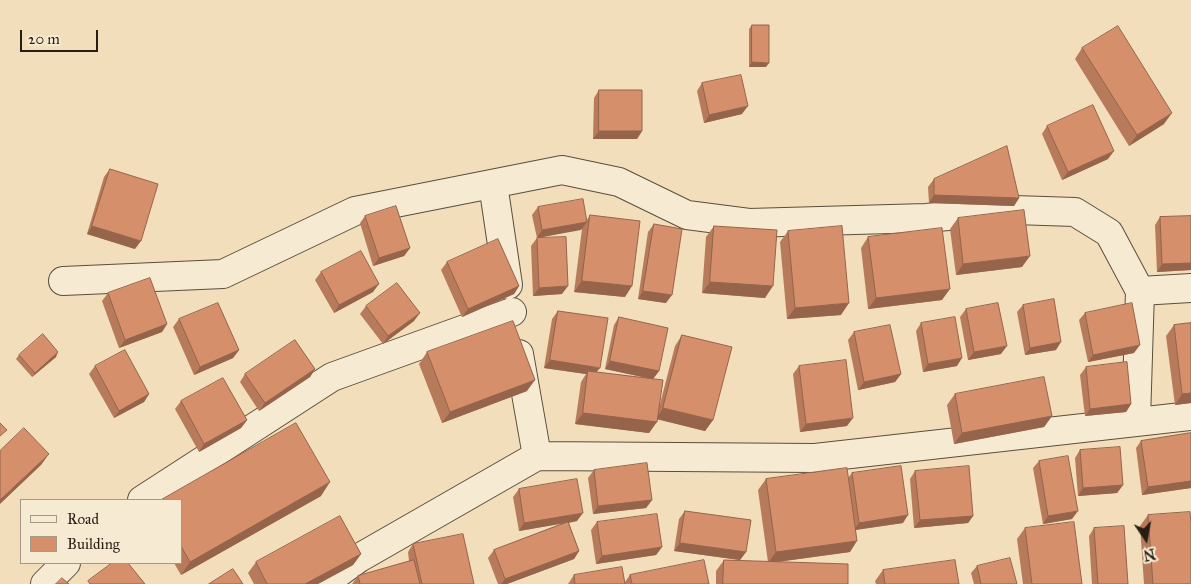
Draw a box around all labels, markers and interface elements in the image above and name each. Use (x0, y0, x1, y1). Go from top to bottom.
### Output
scale bar (22, 20, 100, 52)
text: 20 m (28, 30, 60, 48)
legend (20, 499, 182, 564)
text: Road (67, 510, 99, 528)
north arrow (1121, 514, 1171, 564)
text: Building (67, 535, 120, 553)
text: N (1142, 545, 1157, 564)

